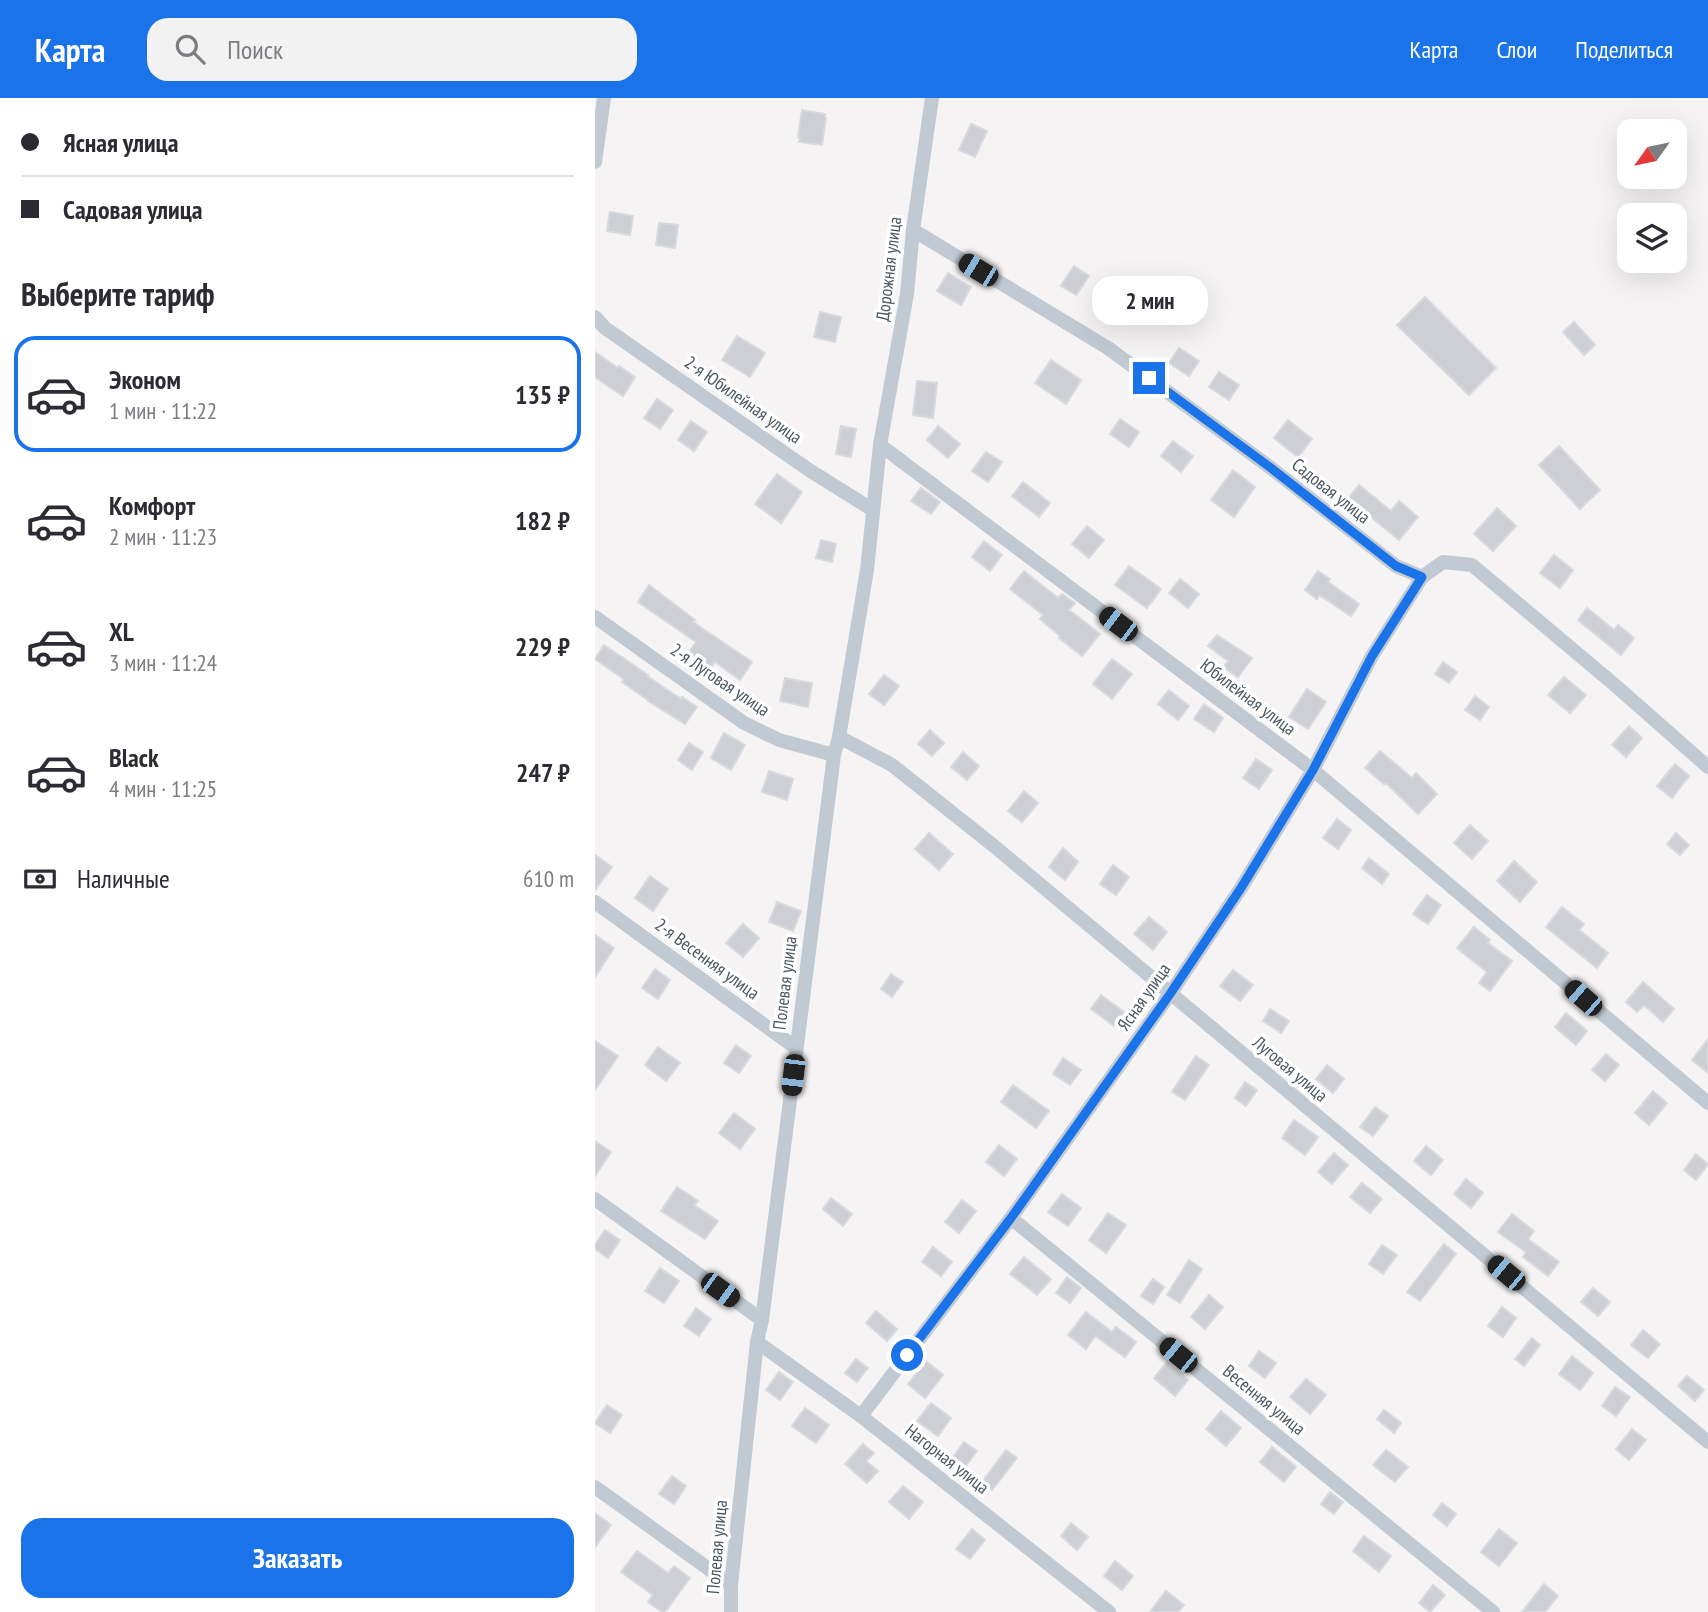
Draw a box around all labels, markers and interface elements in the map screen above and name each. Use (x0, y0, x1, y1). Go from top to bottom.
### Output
search box (147, 18, 637, 81)
text: Карта (35, 28, 105, 71)
icon: search (171, 30, 209, 68)
text: Поиск (227, 33, 283, 66)
text: Карта (1410, 34, 1458, 65)
text: Слои (1496, 34, 1537, 65)
text: Поделиться (1575, 34, 1673, 65)
north arrow (1617, 119, 1687, 189)
map controls (1617, 119, 1687, 273)
text: Ясная улица (63, 126, 178, 159)
text: Садовая улица (63, 193, 203, 226)
button: layers (1617, 203, 1687, 273)
street label: Дорожная улица (871, 215, 906, 322)
car (955, 250, 1002, 290)
text: Выберите тариф (21, 273, 215, 315)
callout: 2 мин (1091, 276, 1207, 326)
text: 2 мин (1125, 286, 1175, 315)
street label: 2-я Юбилейная улица (680, 351, 806, 449)
route end (1133, 362, 1165, 394)
icon: car (25, 363, 88, 426)
text: Эконом (109, 363, 181, 396)
text: 135 ₽ (515, 378, 570, 411)
text: 1 мин · 11:22 (109, 396, 217, 425)
street label: Садовая улица (1288, 453, 1375, 528)
icon: car (25, 489, 88, 552)
text: Комфорт (109, 489, 195, 522)
text: 182 ₽ (515, 504, 570, 537)
text: 2 мин · 11:23 (109, 522, 217, 551)
car (1095, 603, 1142, 645)
icon: car (25, 615, 88, 678)
text: XL (109, 615, 134, 648)
text: 229 ₽ (515, 630, 570, 663)
street label: 2-я Луговая улица (666, 638, 774, 721)
text: 3 мин · 11:24 (109, 648, 217, 677)
street label: Юбилейная улица (1196, 653, 1301, 740)
icon: car (25, 741, 88, 804)
text: Black (109, 741, 159, 774)
text: 247 ₽ (516, 756, 570, 789)
text: 4 мин · 11:25 (109, 774, 217, 803)
icon: cash (21, 860, 59, 898)
text: Наличные (77, 862, 170, 895)
text: 610 m (523, 864, 574, 893)
street label: 2-я Весенняя улица (651, 913, 764, 1004)
street label: Полевая улица (767, 935, 802, 1031)
street label: Ясная улица (1112, 958, 1175, 1035)
car (1561, 976, 1606, 1020)
street label: Луговая улица (1247, 1030, 1332, 1107)
car (781, 1053, 806, 1097)
car (1484, 1251, 1529, 1295)
car (697, 1269, 744, 1311)
car (1156, 1334, 1201, 1376)
route start (891, 1339, 923, 1371)
street label: Весенняя улица (1218, 1359, 1310, 1440)
street label: Нагорная улица (901, 1419, 994, 1499)
street label: Полевая улица (701, 1499, 732, 1595)
button: Заказать (21, 1518, 574, 1598)

